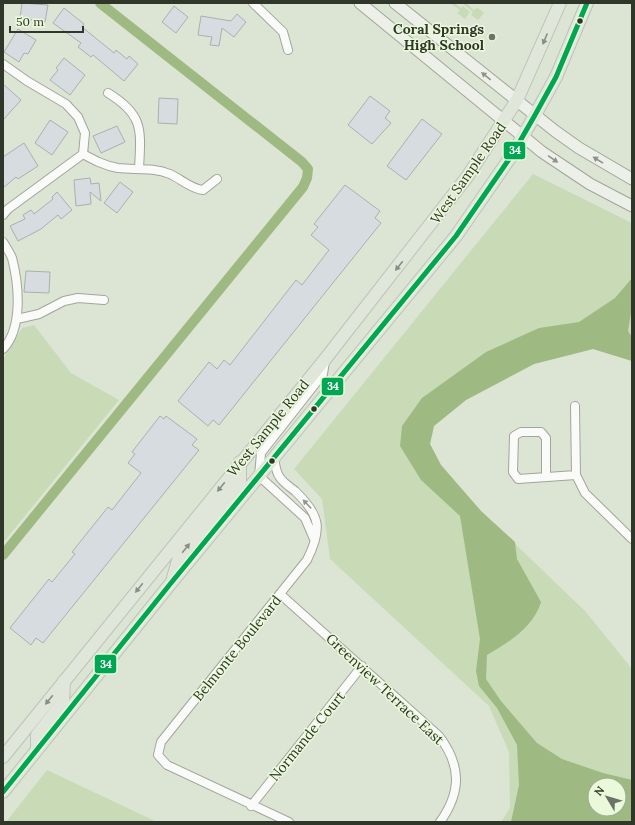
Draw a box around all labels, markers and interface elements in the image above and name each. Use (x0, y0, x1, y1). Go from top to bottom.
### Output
scale bar (10, 8, 83, 34)
text: 50 m (16, 14, 44, 29)
unlabelled marker (575, 16, 585, 26)
place label: Coral Springs High School (393, 20, 485, 54)
marker: Coral Springs High School (487, 32, 497, 42)
one-way arrow (542, 33, 548, 44)
one-way arrow (480, 72, 491, 80)
street label: West Sample Road (426, 119, 510, 227)
line badge: 34 (503, 141, 526, 160)
text: 34 (509, 143, 521, 157)
one-way arrow (548, 155, 558, 163)
one-way arrow (593, 156, 603, 164)
one-way arrow (395, 260, 404, 271)
street label: West Sample Road (223, 376, 313, 480)
line badge: 34 (321, 377, 344, 396)
text: 34 (327, 379, 339, 393)
unlabelled marker (309, 404, 319, 414)
unlabelled marker (267, 456, 277, 466)
one-way arrow (216, 481, 225, 492)
one-way arrow (303, 499, 312, 509)
one-way arrow (182, 543, 191, 553)
one-way arrow (135, 582, 144, 593)
street label: Belmonte Boulevard (189, 591, 285, 705)
street label: Greenview Terrace East (322, 630, 448, 749)
line badge: 34 (94, 654, 117, 674)
text: 34 (100, 657, 112, 671)
street label: Normande Court (265, 687, 349, 785)
one-way arrow (44, 694, 53, 705)
north arrow (587, 777, 627, 817)
text: N (591, 783, 608, 799)

